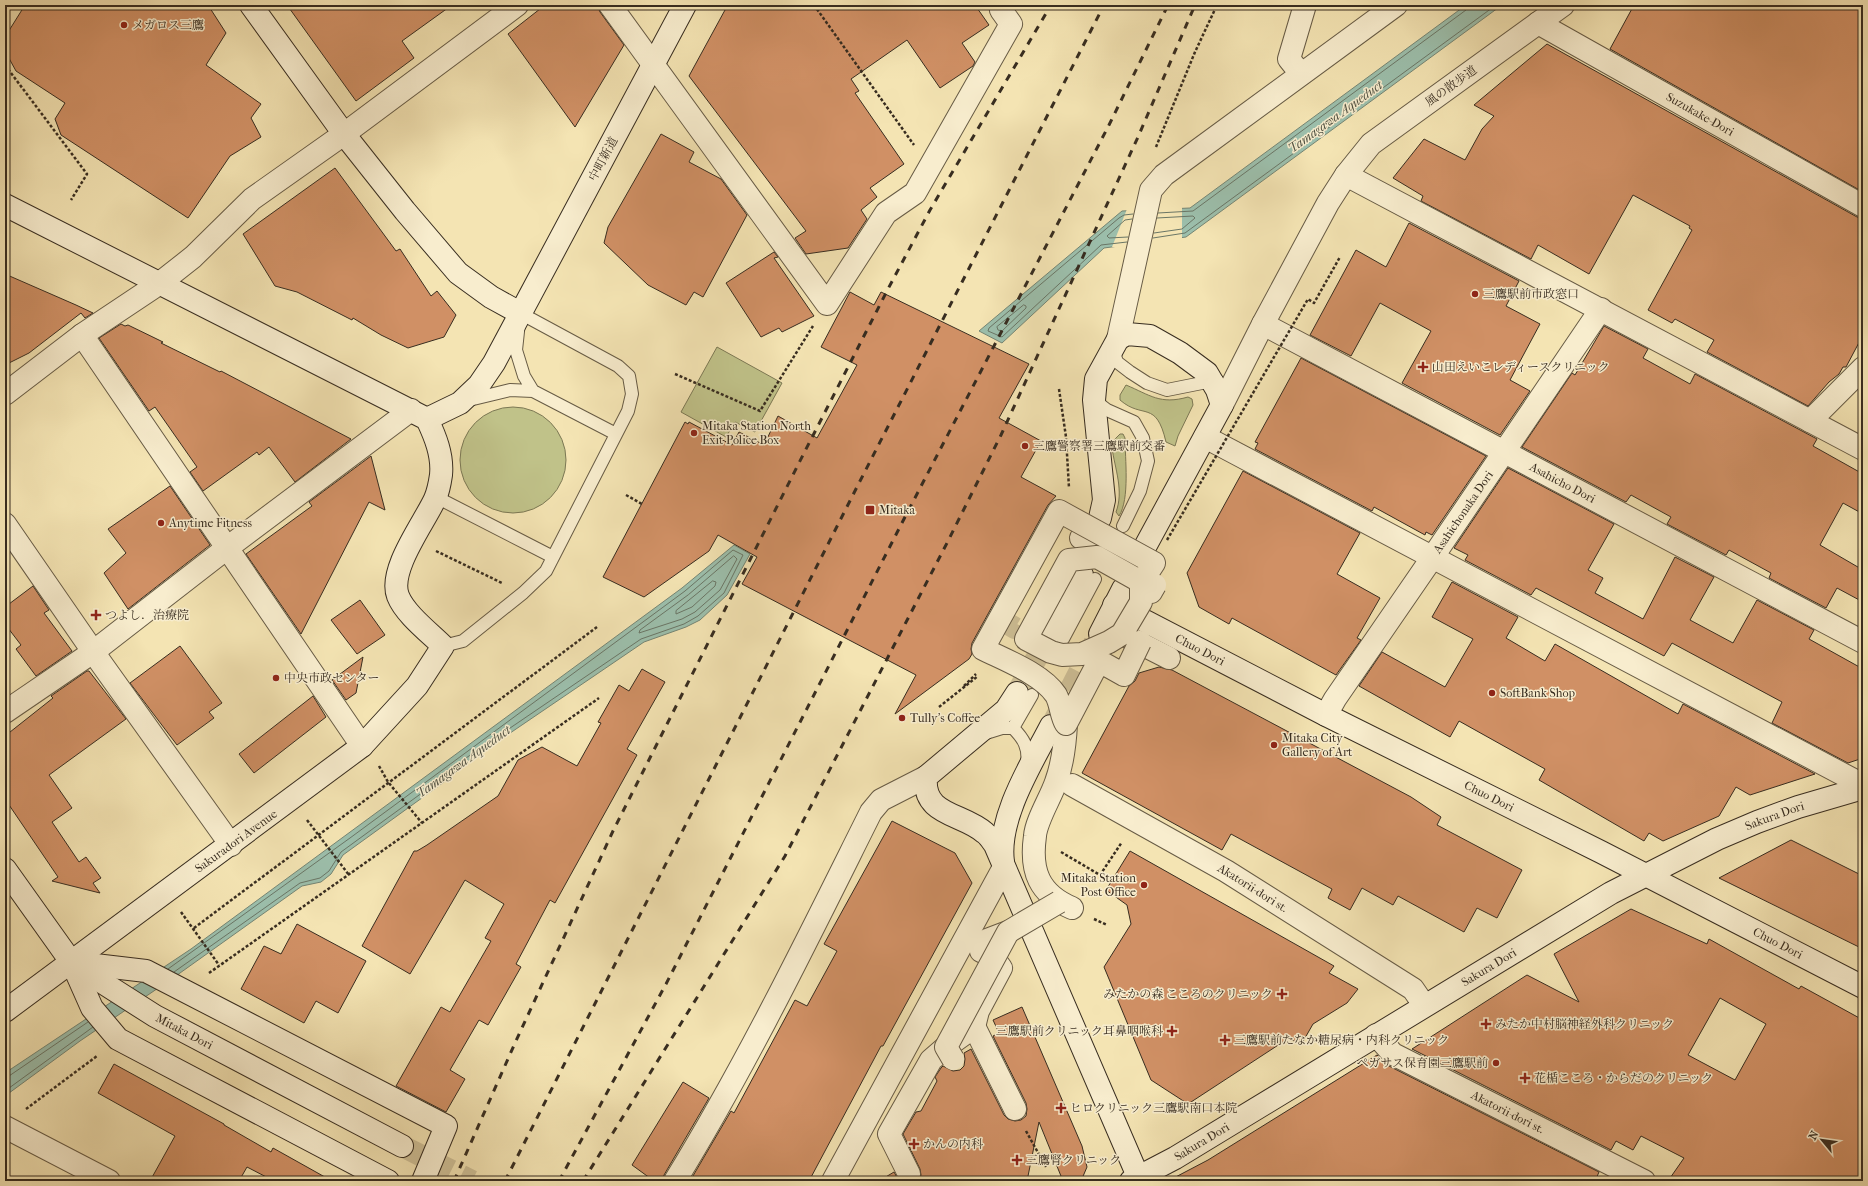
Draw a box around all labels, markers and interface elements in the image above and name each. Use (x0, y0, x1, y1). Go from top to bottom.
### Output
place label: メガロス三鷹 (132, 18, 204, 32)
marker: メガロス三鷹 (119, 20, 129, 30)
street label: 風の散歩道 (1423, 63, 1479, 109)
water label: Tamagawa Aqueduct (1285, 77, 1386, 156)
street label: Suzukake-Dori (1664, 90, 1737, 139)
street label: 中町新道 (586, 135, 620, 183)
place label: 三鷹駅前市政窓口 (1483, 287, 1579, 301)
marker: 三鷹駅前市政窓口 (1470, 289, 1480, 299)
place label: 山田えいこレディースクリニック (1432, 360, 1610, 374)
marker: 山田えいこレディースクリニック (1417, 361, 1429, 373)
place label: Mitaka Station North Exit Police Box (702, 419, 811, 447)
marker: Mitaka Station North Exit Police Box (689, 428, 699, 438)
place label: 三鷹警察署三鷹駅前交番 (1033, 439, 1165, 453)
marker: 三鷹警察署三鷹駅前交番 (1020, 441, 1030, 451)
street label: Asahicho Dori (1526, 459, 1598, 506)
street label: Asahichonaka Dori (1430, 468, 1496, 557)
place label: Mitaka (879, 503, 915, 517)
marker: Mitaka (864, 504, 876, 516)
place label: Anytime Fitness (168, 516, 252, 530)
marker: Anytime Fitness (156, 518, 166, 528)
place label: つよし．治療院 (105, 608, 189, 622)
marker: つよし．治療院 (90, 609, 102, 621)
street label: Chuo Dori (1173, 631, 1228, 669)
place label: 中央市政センター (284, 671, 380, 685)
marker: 中央市政センター (271, 673, 281, 683)
place label: SoftBank Shop (1500, 686, 1575, 700)
marker: SoftBank Shop (1487, 688, 1497, 698)
place label: Tully's Coffee (910, 711, 980, 725)
marker: Tully's Coffee (897, 713, 907, 723)
water label: Tamagawa Aqueduct (413, 722, 514, 801)
place label: Mitaka City Gallery of Art (1282, 731, 1353, 759)
marker: Mitaka City Gallery of Art (1269, 740, 1279, 750)
street label: Chuo Dori (1462, 778, 1517, 815)
street label: Sakura Dori (1743, 798, 1806, 833)
street label: Sakuradori Avenue (192, 807, 280, 875)
street label: Akatorii-dori st. (1214, 860, 1290, 915)
place label: Mitaka Station Post Office (1061, 871, 1136, 899)
marker: Mitaka Station Post Office (1139, 880, 1149, 890)
street label: Chuo Dori (1751, 925, 1805, 962)
street label: Sakura Dori (1459, 945, 1519, 989)
place label: みたかの森 こころのクリニック (1103, 987, 1273, 1001)
marker: みたかの森 こころのクリニック (1276, 988, 1288, 1000)
street label: Mitaka Dori (153, 1011, 216, 1052)
place label: みたか中村脳神経外科クリニック (1495, 1017, 1674, 1031)
marker: みたか中村脳神経外科クリニック (1480, 1018, 1492, 1030)
place label: 三鷹駅前クリニック耳鼻咽喉科 (996, 1024, 1163, 1038)
marker: 三鷹駅前クリニック耳鼻咽喉科 (1166, 1025, 1178, 1037)
place label: 三鷹駅前たなか糖尿病・内科クリニック (1234, 1033, 1449, 1047)
marker: 三鷹駅前たなか糖尿病・内科クリニック (1219, 1034, 1231, 1046)
place label: ペガサス保育園三鷹駅前 (1356, 1056, 1488, 1070)
marker: ペガサス保育園三鷹駅前 (1491, 1058, 1501, 1068)
place label: 花楯こころ・からだのクリニック (1534, 1071, 1713, 1085)
marker: 花楯こころ・からだのクリニック (1519, 1072, 1531, 1084)
street label: Akatorii-dori st. (1468, 1087, 1546, 1136)
place label: ヒロクリニック三鷹駅南口本院 (1070, 1101, 1237, 1115)
marker: ヒロクリニック三鷹駅南口本院 (1055, 1102, 1067, 1114)
street label: Sakura Dori (1172, 1119, 1232, 1164)
north arrow (1802, 1120, 1842, 1160)
text: N (1806, 1128, 1822, 1142)
place label: かんの内科 (923, 1137, 983, 1151)
marker: かんの内科 (908, 1138, 920, 1150)
place label: 三鷹腎クリニック (1026, 1153, 1121, 1167)
marker: 三鷹腎クリニック (1011, 1154, 1023, 1166)

